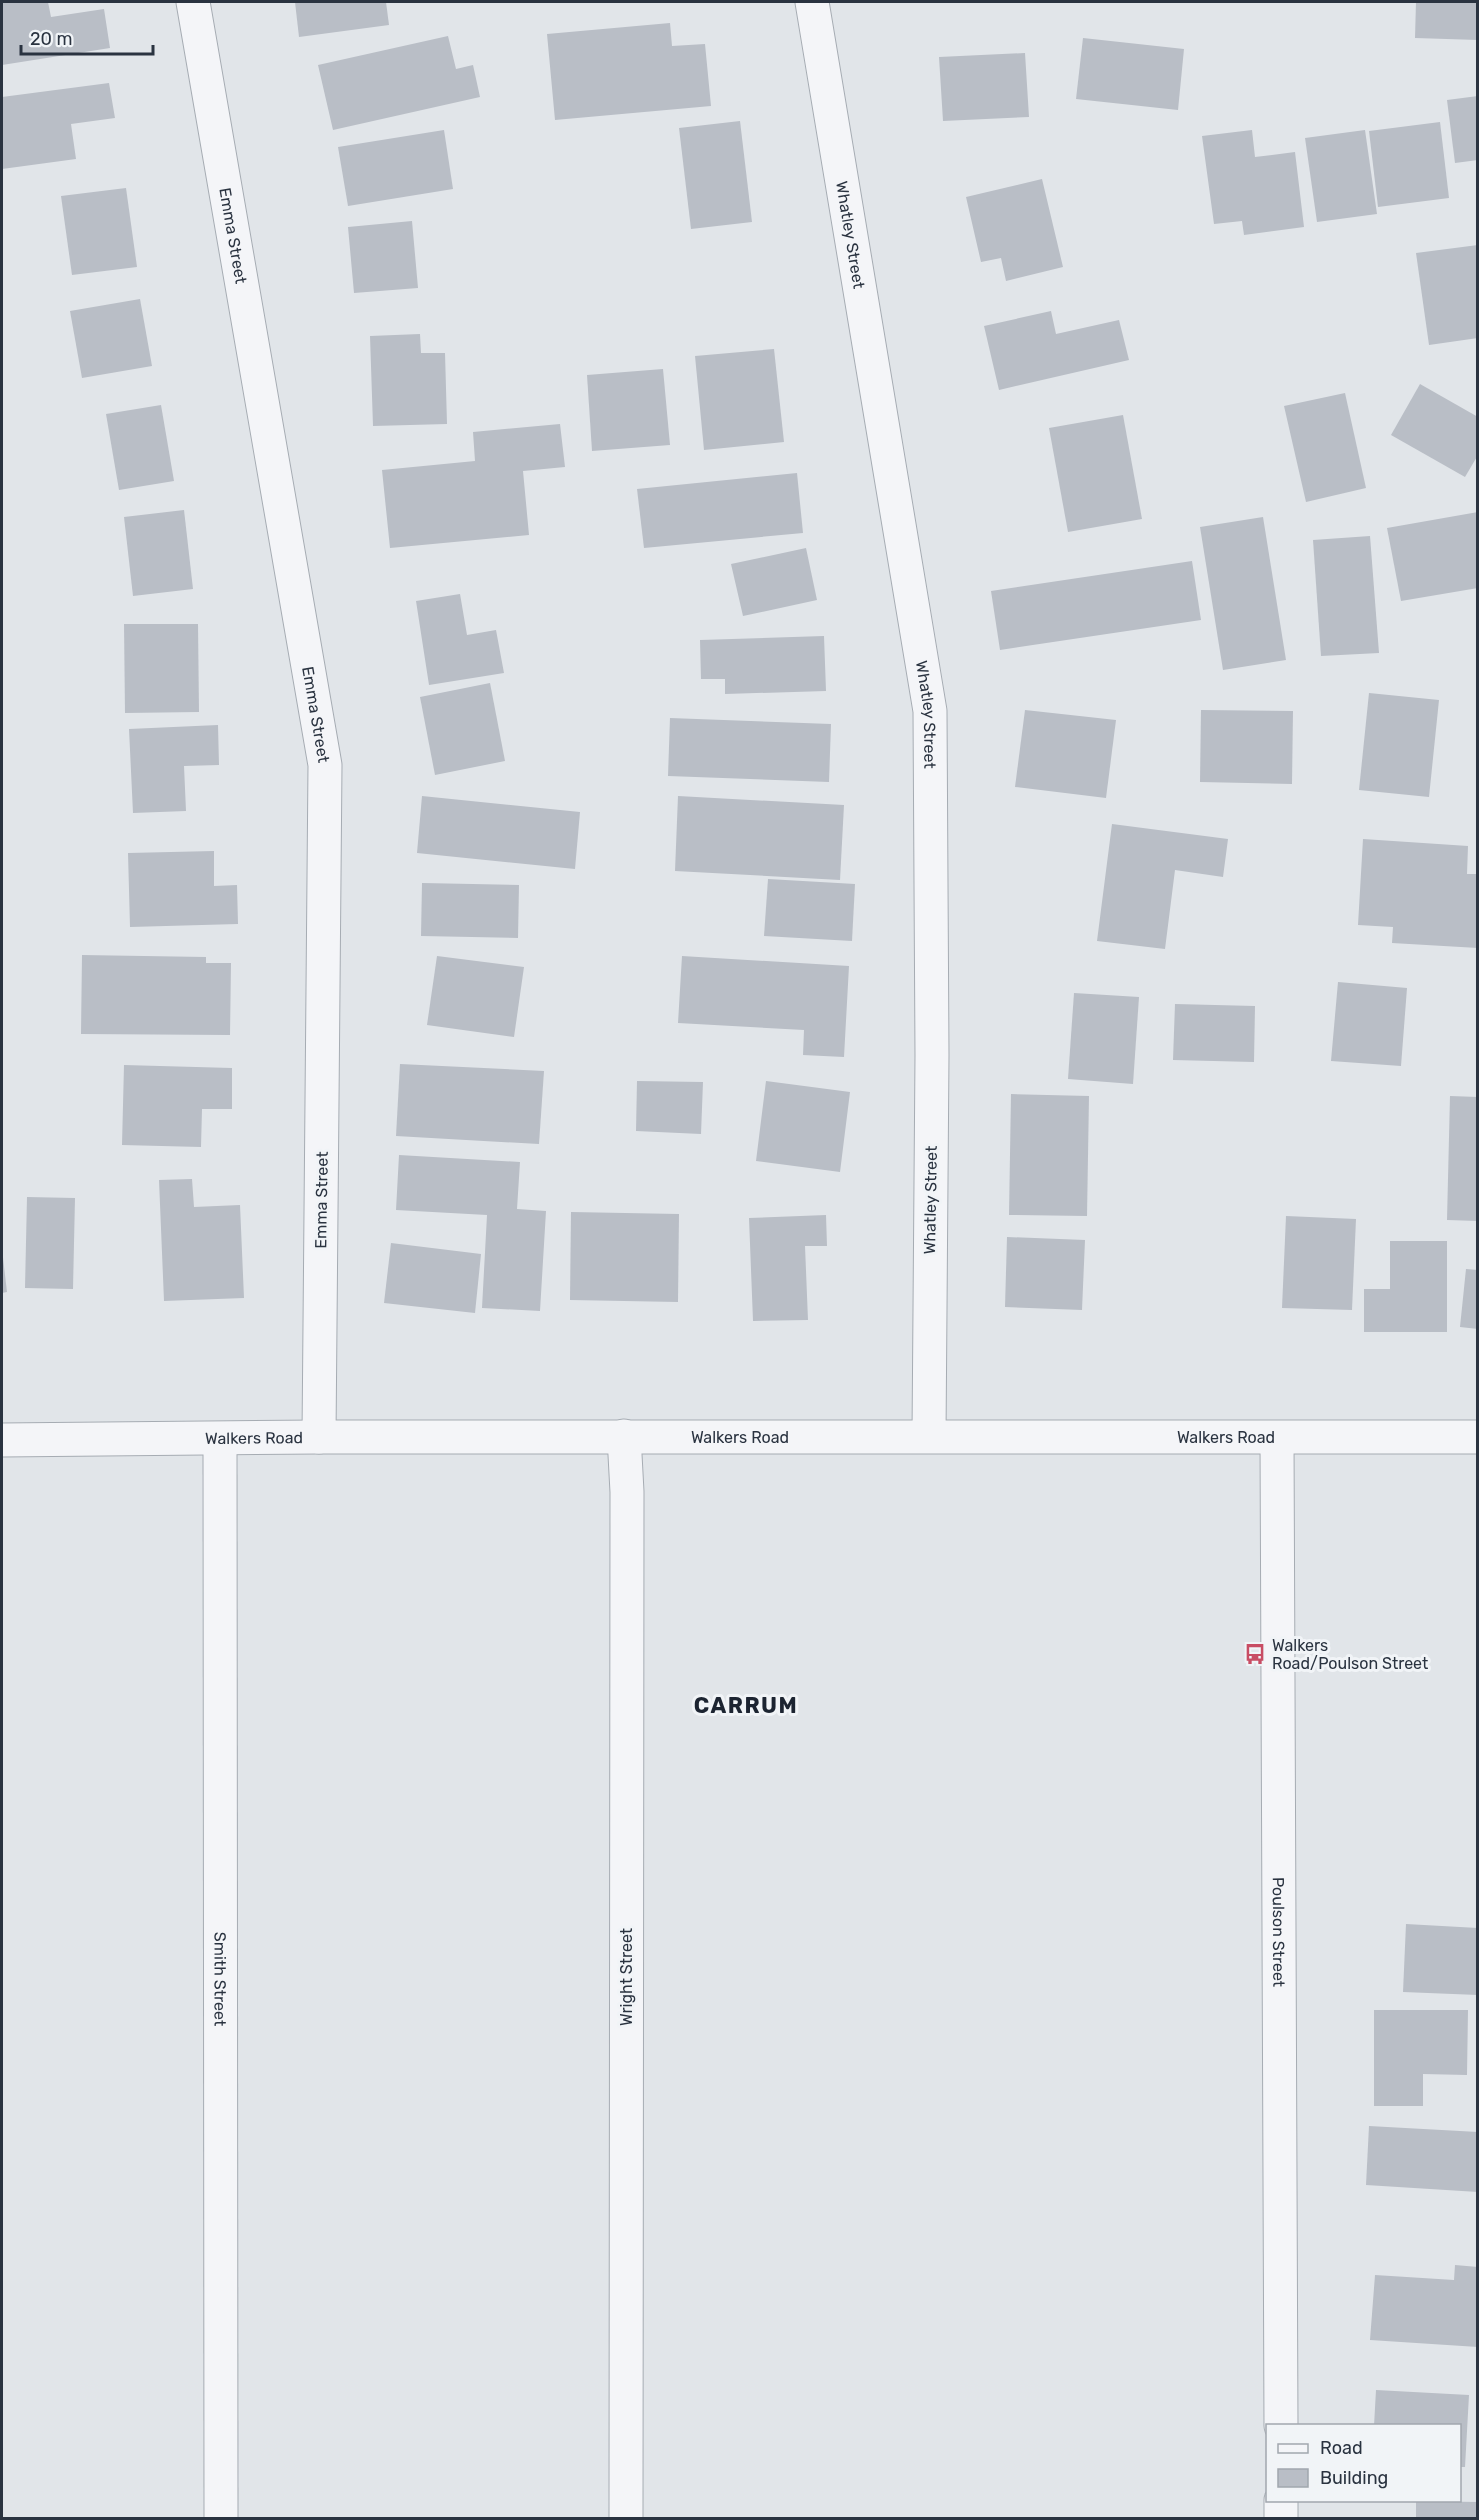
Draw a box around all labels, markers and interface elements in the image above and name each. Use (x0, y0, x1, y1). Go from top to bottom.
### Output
scale bar (21, 18, 153, 56)
text: 20 m (30, 28, 72, 50)
street label: Whatley Street (832, 180, 869, 290)
street label: Emma Street (215, 186, 251, 285)
street label: Whatley Street (912, 659, 939, 769)
street label: Emma Street (298, 665, 333, 764)
street label: Whatley Street (920, 1145, 941, 1255)
street label: Emma Street (311, 1151, 332, 1249)
street label: Walkers Road (205, 1428, 303, 1448)
street label: Walkers Road (691, 1428, 789, 1447)
street label: Walkers Road (1177, 1428, 1275, 1447)
place label: Walkers Road/Poulson Street (1272, 1636, 1428, 1673)
bus stop icon: Walkers Road/Poulson Street (1243, 1642, 1267, 1666)
district label: CARRUM (694, 1692, 798, 1719)
street label: Poulson Street (1269, 1877, 1288, 1987)
street label: Wright Street (617, 1928, 636, 2026)
street label: Smith Street (210, 1932, 230, 2026)
legend (1266, 2424, 1461, 2502)
text: Road (1320, 2437, 1363, 2459)
text: Building (1320, 2467, 1388, 2489)

